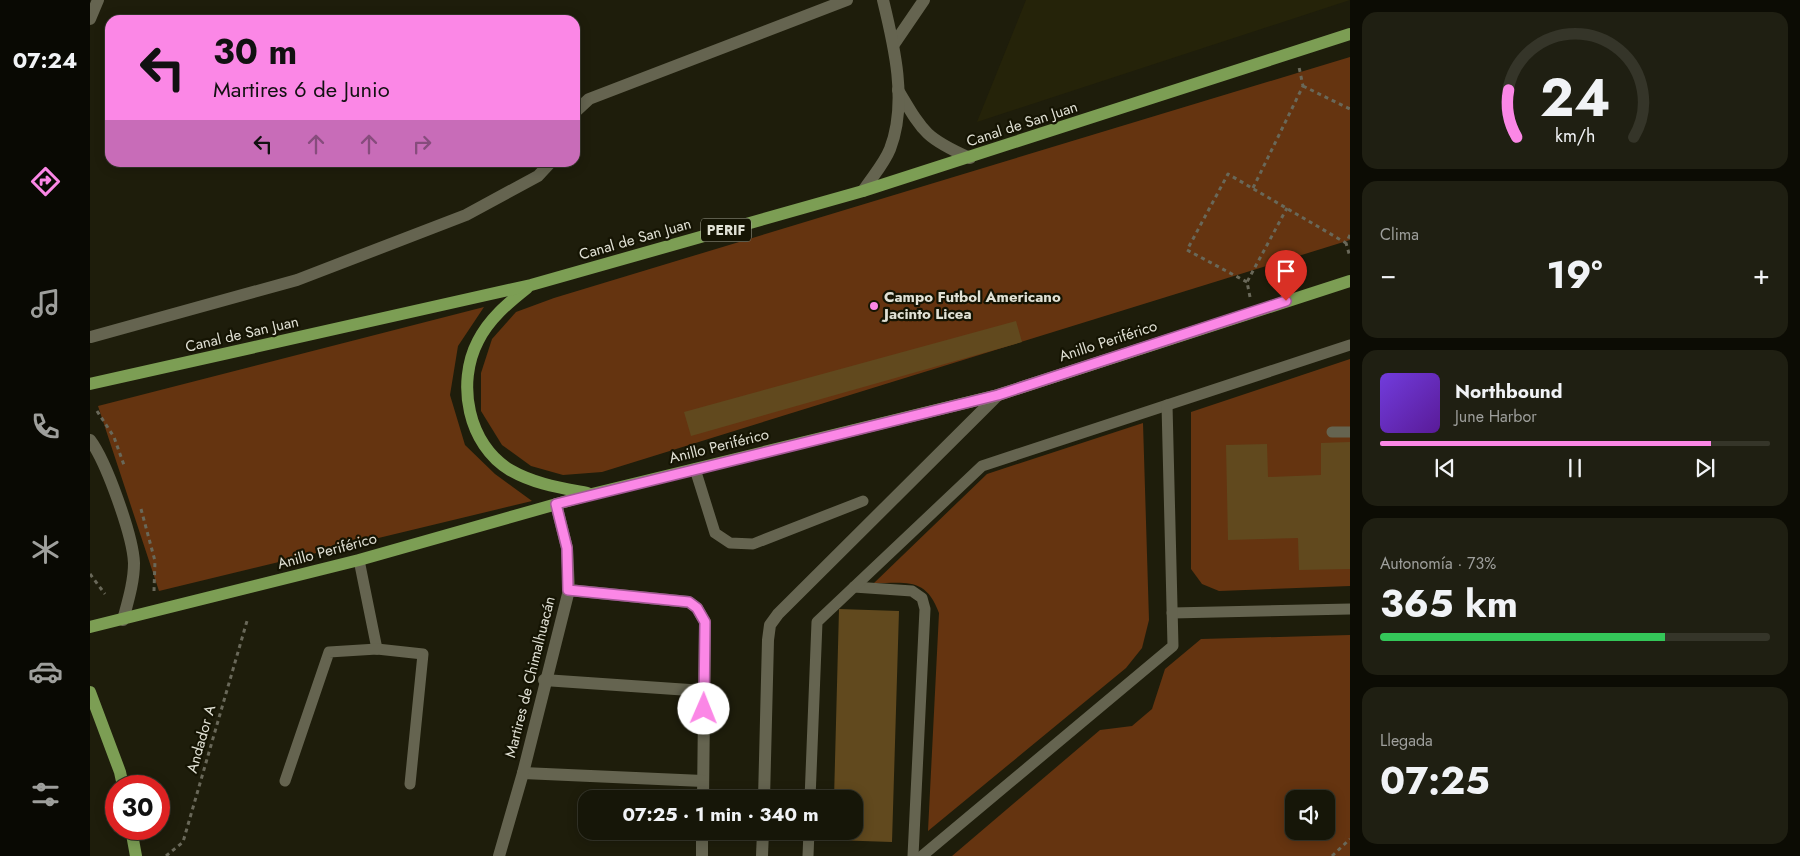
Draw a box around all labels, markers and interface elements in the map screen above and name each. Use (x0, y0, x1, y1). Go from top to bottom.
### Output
text: 30 m (213, 27, 297, 77)
icon: left (130, 35, 195, 100)
text: 07:24 (13, 44, 77, 76)
text: 24 (1540, 60, 1610, 136)
text: Martires 6 de Junio (213, 73, 390, 105)
street label: Canal de San Juan (964, 96, 1080, 152)
text: km/h (1555, 123, 1595, 149)
icon: left (249, 130, 277, 158)
icon: ahead (302, 130, 330, 158)
icon: ahead (355, 130, 383, 158)
icon: right (408, 130, 436, 158)
icon: directions (28, 164, 63, 199)
street label: Canal de San Juan (576, 212, 694, 266)
road number: PERIF (701, 218, 751, 242)
text: Clima (1380, 223, 1419, 246)
text: 19° (1547, 247, 1603, 302)
pin (1265, 250, 1307, 301)
text: − (1380, 254, 1397, 295)
text: + (1753, 254, 1770, 295)
icon: arrive (1272, 257, 1300, 285)
icon: music (28, 286, 63, 321)
place label: Campo Futbol Americano Jacinto Licea (881, 286, 1061, 325)
marker: Campo Futbol Americano Jacinto Licea (868, 300, 880, 312)
street label: Canal de San Juan (183, 310, 301, 358)
street label: Anillo Periférico (1056, 315, 1160, 367)
text: Northbound (1455, 378, 1562, 405)
text: June Harbor (1455, 405, 1537, 428)
icon: phone (28, 409, 63, 444)
street label: Anillo Periférico (667, 423, 771, 469)
icon: previous (1431, 454, 1459, 482)
icon: pause (1561, 454, 1589, 482)
icon: next (1691, 454, 1719, 482)
street label: Anillo Periférico (275, 527, 379, 575)
icon: climate (28, 532, 63, 567)
text: Autonomía · 73% (1380, 552, 1496, 575)
text: 365 km (1380, 576, 1518, 631)
street label: Martires de Chimalhuacán (499, 594, 561, 760)
icon: car (28, 654, 63, 689)
position arrow (677, 682, 729, 734)
street label: Andador A (181, 702, 221, 776)
text: Llegada (1380, 729, 1433, 752)
text: 07:25 (1380, 753, 1490, 808)
speed limit sign: 30 (105, 775, 170, 840)
icon: filters (28, 777, 63, 812)
map controls (1285, 790, 1335, 840)
button: sound (1285, 790, 1335, 840)
text: 07:25 · 1 min · 340 m (623, 801, 818, 828)

